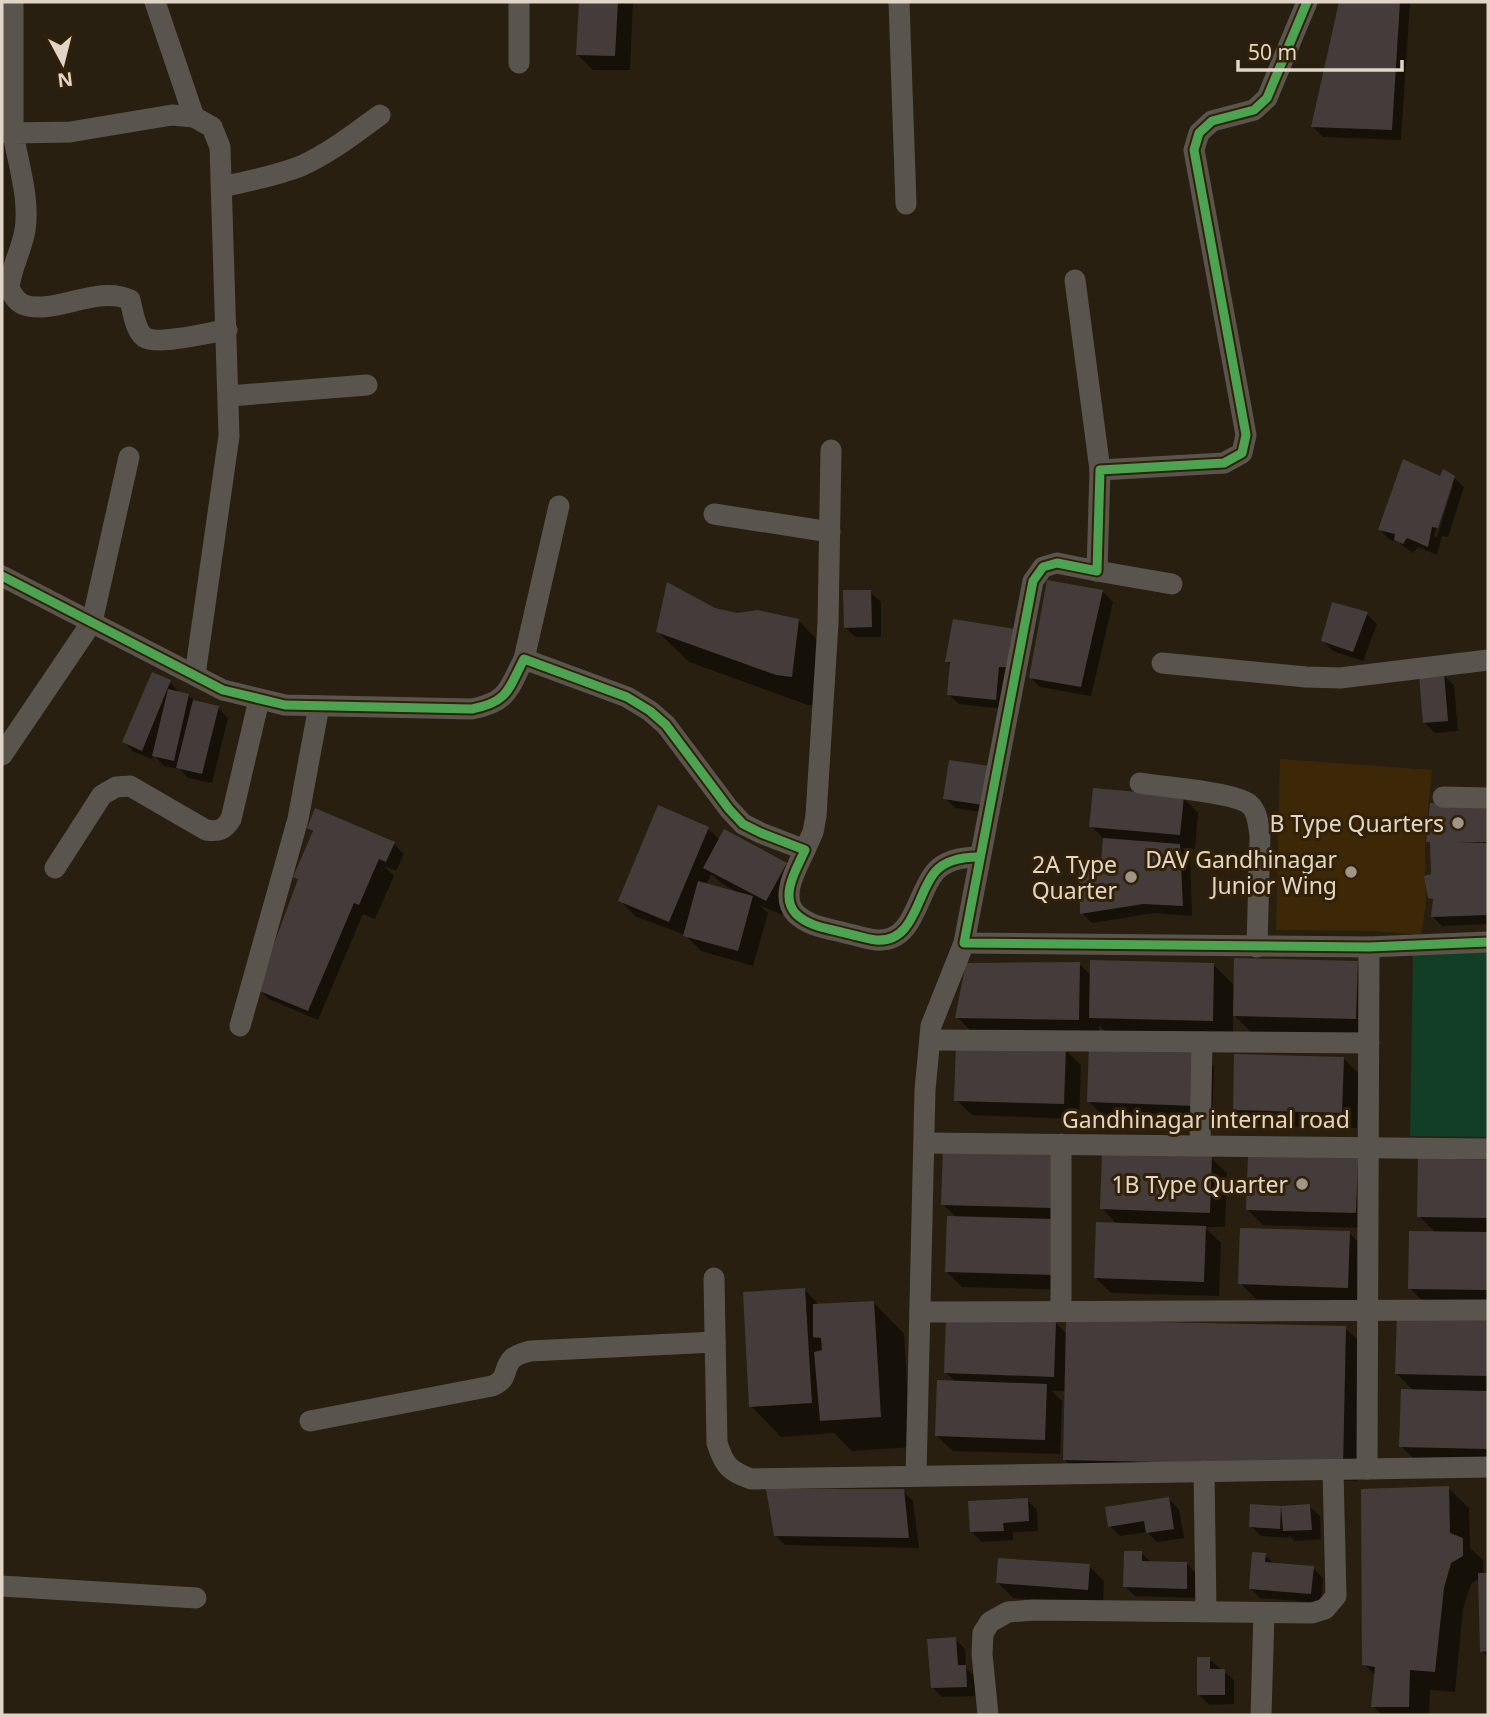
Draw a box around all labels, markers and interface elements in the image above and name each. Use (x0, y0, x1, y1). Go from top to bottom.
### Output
north arrow (28, 28, 98, 98)
scale bar (1238, 28, 1402, 72)
text: 50 m (1248, 38, 1297, 66)
text: N (56, 66, 74, 94)
place label: B Type Quarters (1270, 807, 1444, 839)
marker: B Type Quarters (1450, 815, 1466, 831)
place label: DAV Gandhinagar Junior Wing (1145, 843, 1337, 901)
place label: 2A Type Quarter (1032, 848, 1117, 906)
marker: DAV Gandhinagar Junior Wing (1343, 864, 1359, 880)
marker: 2A Type Quarter (1123, 869, 1139, 885)
street label: Gandhinagar internal road (1062, 1103, 1350, 1135)
place label: 1B Type Quarter (1111, 1168, 1288, 1200)
marker: 1B Type Quarter (1294, 1176, 1310, 1192)

